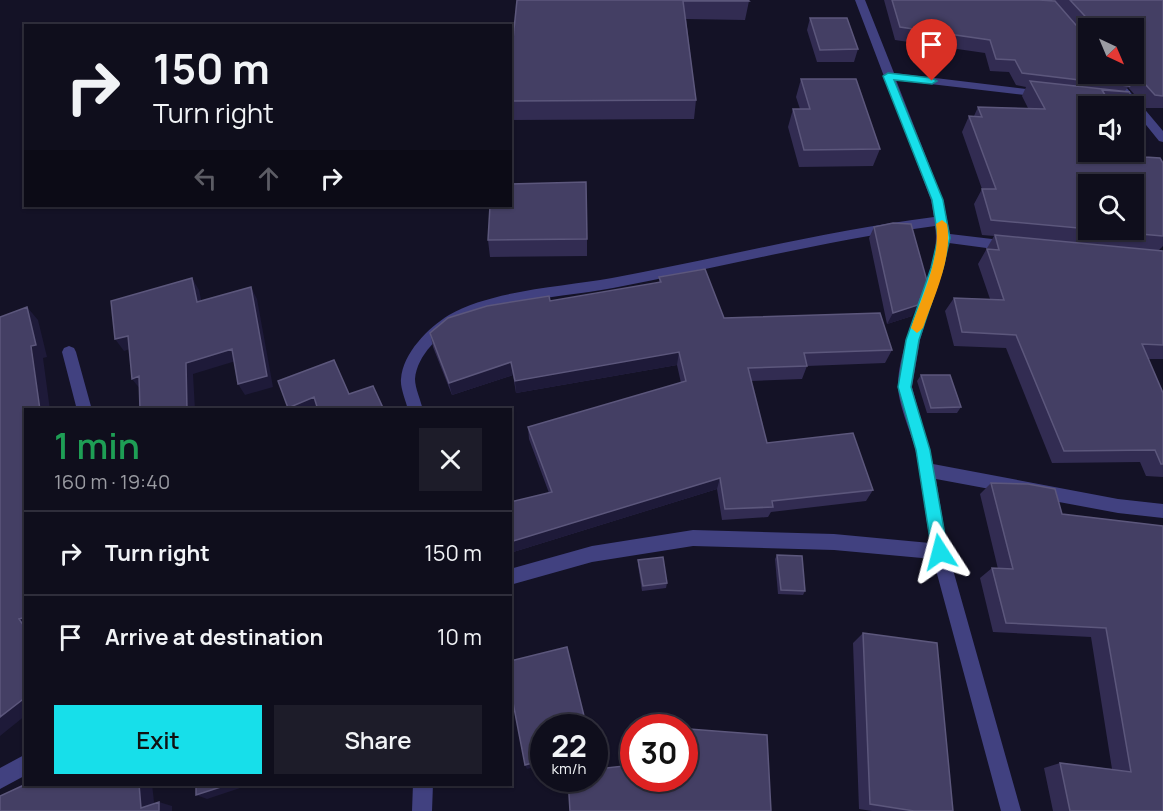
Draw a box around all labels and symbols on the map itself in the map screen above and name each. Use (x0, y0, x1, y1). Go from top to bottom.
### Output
north arrow (1078, 18, 1144, 84)
pin (906, 19, 957, 81)
position arrow (908, 520, 972, 584)
speed limit sign: 30 (620, 714, 698, 792)

